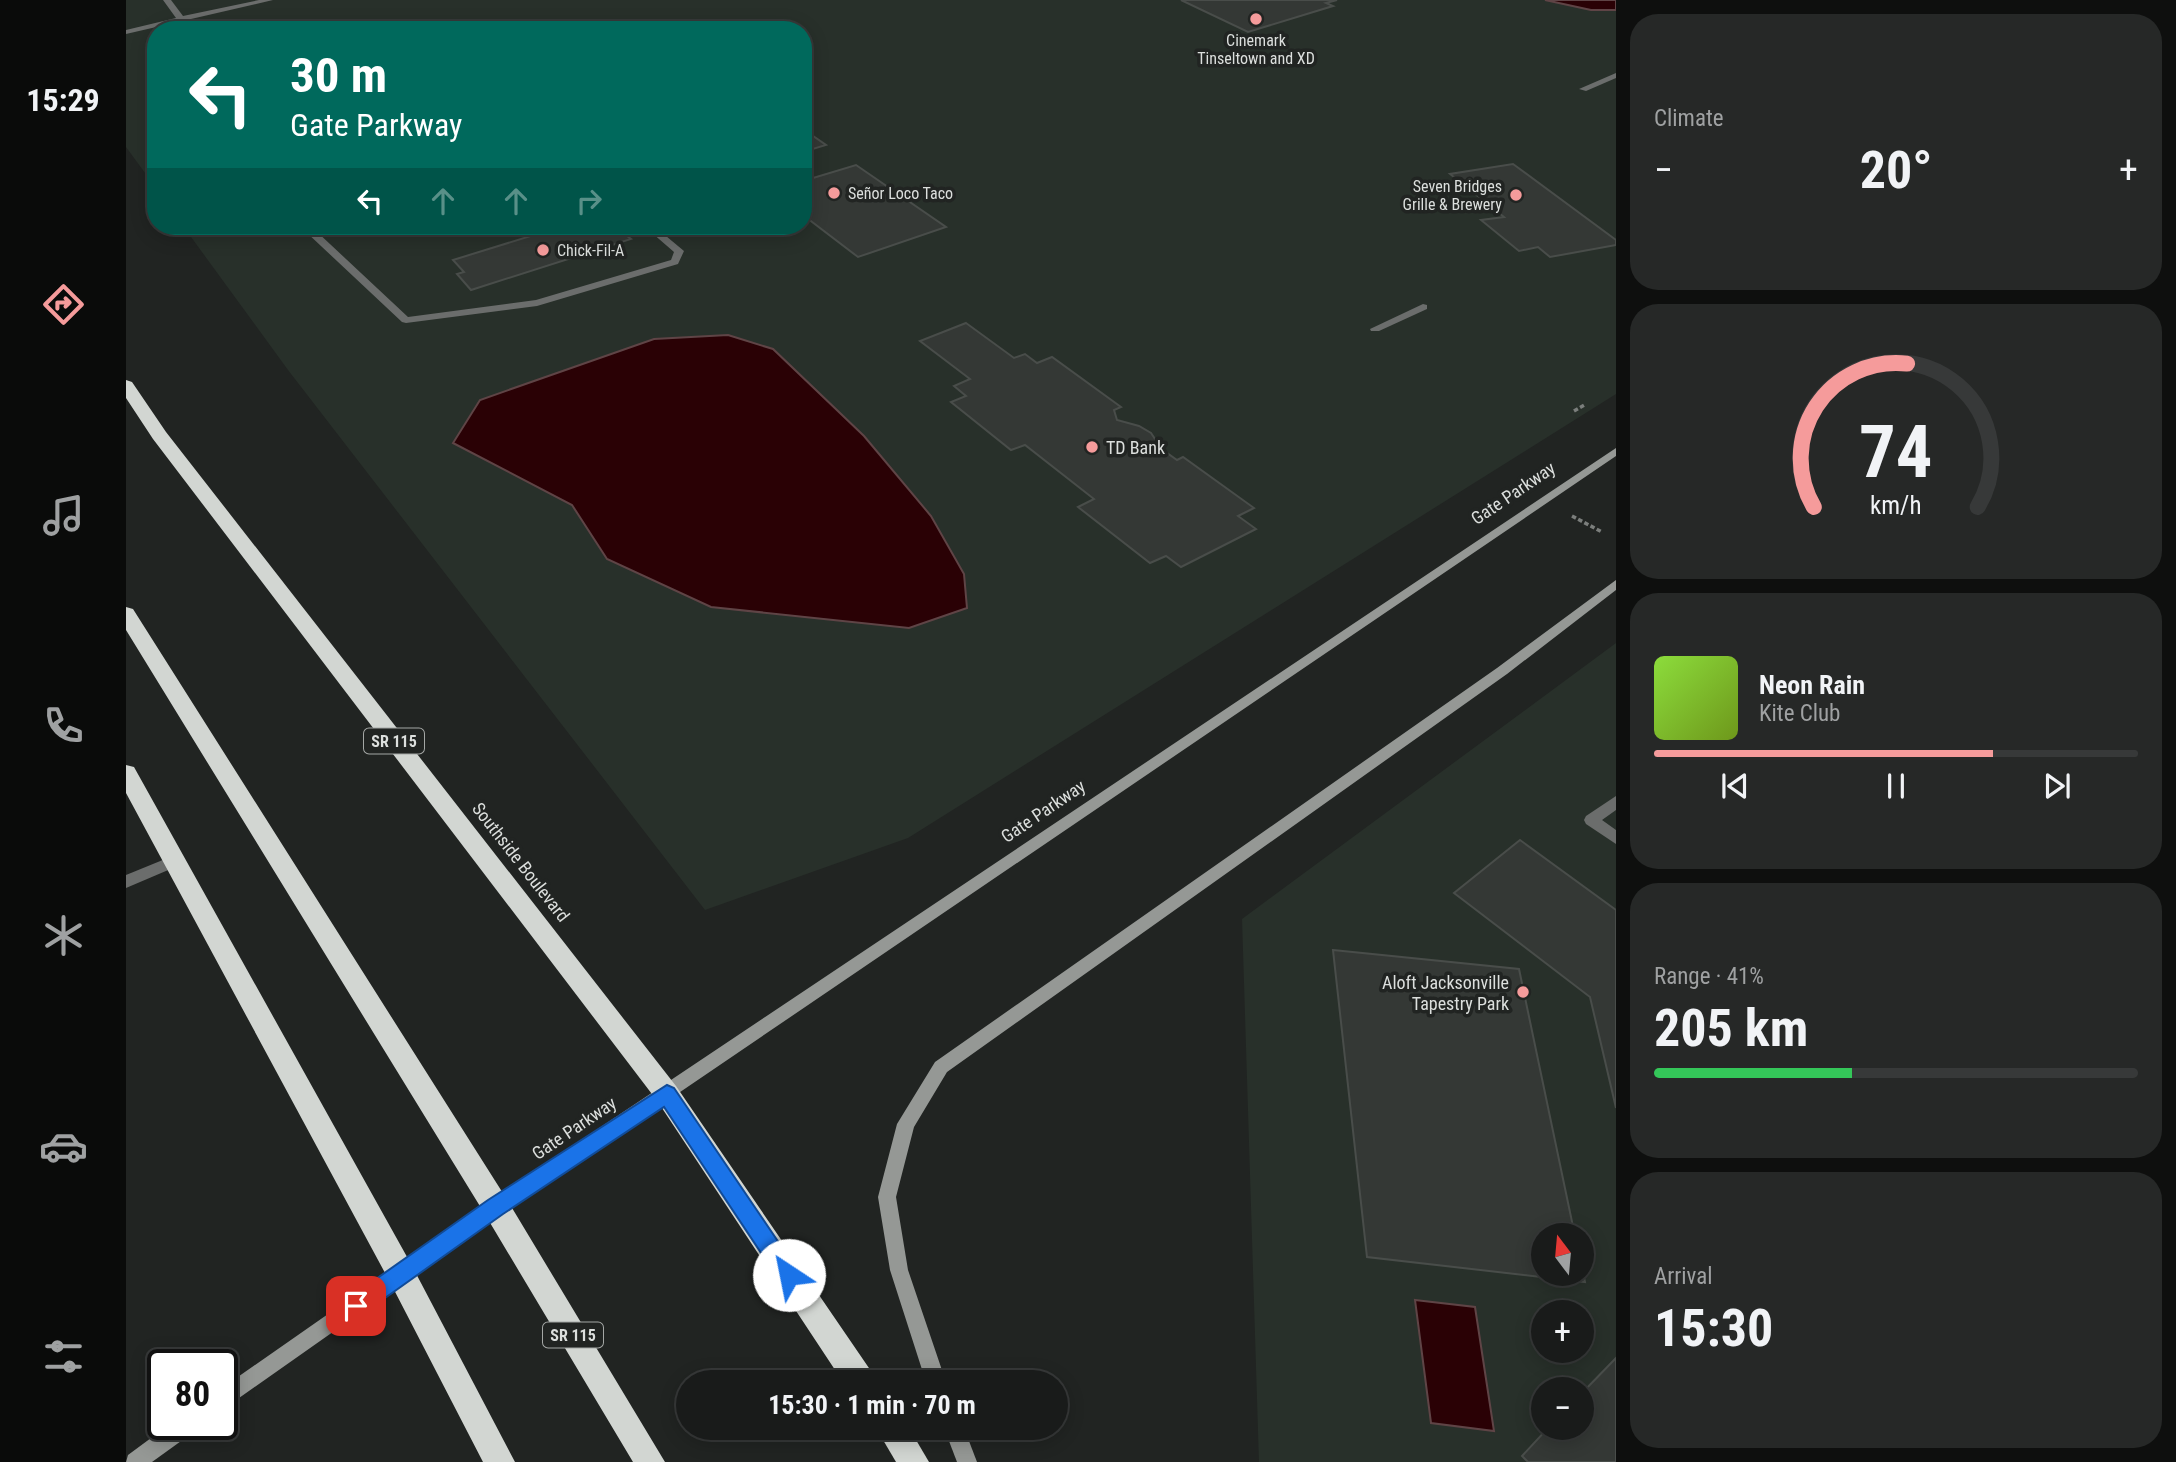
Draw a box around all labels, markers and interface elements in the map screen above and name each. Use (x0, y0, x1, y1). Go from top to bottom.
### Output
marker: Cinemark Tinseltown and XD (1248, 11, 1264, 27)
place label: Cinemark Tinseltown and XD (1197, 31, 1315, 68)
text: 30 m (290, 47, 387, 104)
icon: left (175, 49, 266, 140)
text: 15:29 (26, 81, 100, 119)
text: Climate (1654, 105, 1724, 132)
text: Gate Parkway (290, 106, 462, 144)
text: 20° (1860, 140, 1932, 201)
text: − (1654, 148, 1673, 192)
text: + (2119, 148, 2138, 192)
place label: Seven Bridges Grille & Brewery (1403, 177, 1502, 214)
icon: left (351, 182, 389, 220)
icon: ahead (424, 182, 462, 220)
icon: ahead (497, 182, 535, 220)
icon: right (570, 182, 608, 220)
place label: Señor Loco Taco (848, 184, 953, 203)
marker: Señor Loco Taco (826, 185, 842, 201)
marker: Seven Bridges Grille & Brewery (1508, 187, 1524, 203)
place label: Chick-Fil-A (557, 241, 624, 260)
marker: Chick-Fil-A (535, 242, 551, 258)
icon: directions (39, 280, 88, 329)
text: 74 (1859, 410, 1933, 496)
place label: TD Bank (1106, 437, 1165, 458)
marker: TD Bank (1084, 439, 1100, 455)
street label: Gate Parkway (1467, 457, 1559, 529)
icon: music (39, 491, 88, 540)
text: km/h (1870, 491, 1922, 520)
text: Neon Rain (1759, 670, 1865, 700)
text: Kite Club (1759, 700, 1840, 727)
icon: phone (39, 701, 88, 750)
road number: SR 115 (364, 728, 424, 754)
icon: previous (1716, 767, 1754, 805)
icon: pause (1877, 767, 1915, 805)
icon: next (2038, 767, 2076, 805)
street label: Gate Parkway (997, 775, 1089, 847)
street label: Southside Boulevard (468, 798, 574, 926)
icon: climate (39, 911, 88, 960)
text: Range · 41% (1654, 963, 1764, 990)
place label: Aloft Jacksonville Tapestry Park (1382, 972, 1509, 1014)
marker: Aloft Jacksonville Tapestry Park (1515, 984, 1531, 1000)
text: 205 km (1654, 998, 1808, 1059)
street label: Gate Parkway (528, 1092, 620, 1164)
icon: car (39, 1122, 88, 1171)
north arrow (1531, 1223, 1594, 1286)
map controls (1531, 1223, 1594, 1440)
position arrow (752, 1238, 826, 1312)
text: Arrival (1654, 1263, 1713, 1290)
pin (326, 1276, 386, 1336)
icon: arrive (337, 1287, 375, 1325)
text: 15:30 (1654, 1298, 1773, 1359)
button: + (1531, 1300, 1594, 1363)
road number: SR 115 (543, 1322, 603, 1348)
icon: filters (39, 1332, 88, 1381)
speed limit sign: 80 (147, 1349, 238, 1440)
button: − (1531, 1377, 1594, 1440)
text: 15:30 · 1 min · 70 m (768, 1390, 976, 1420)

